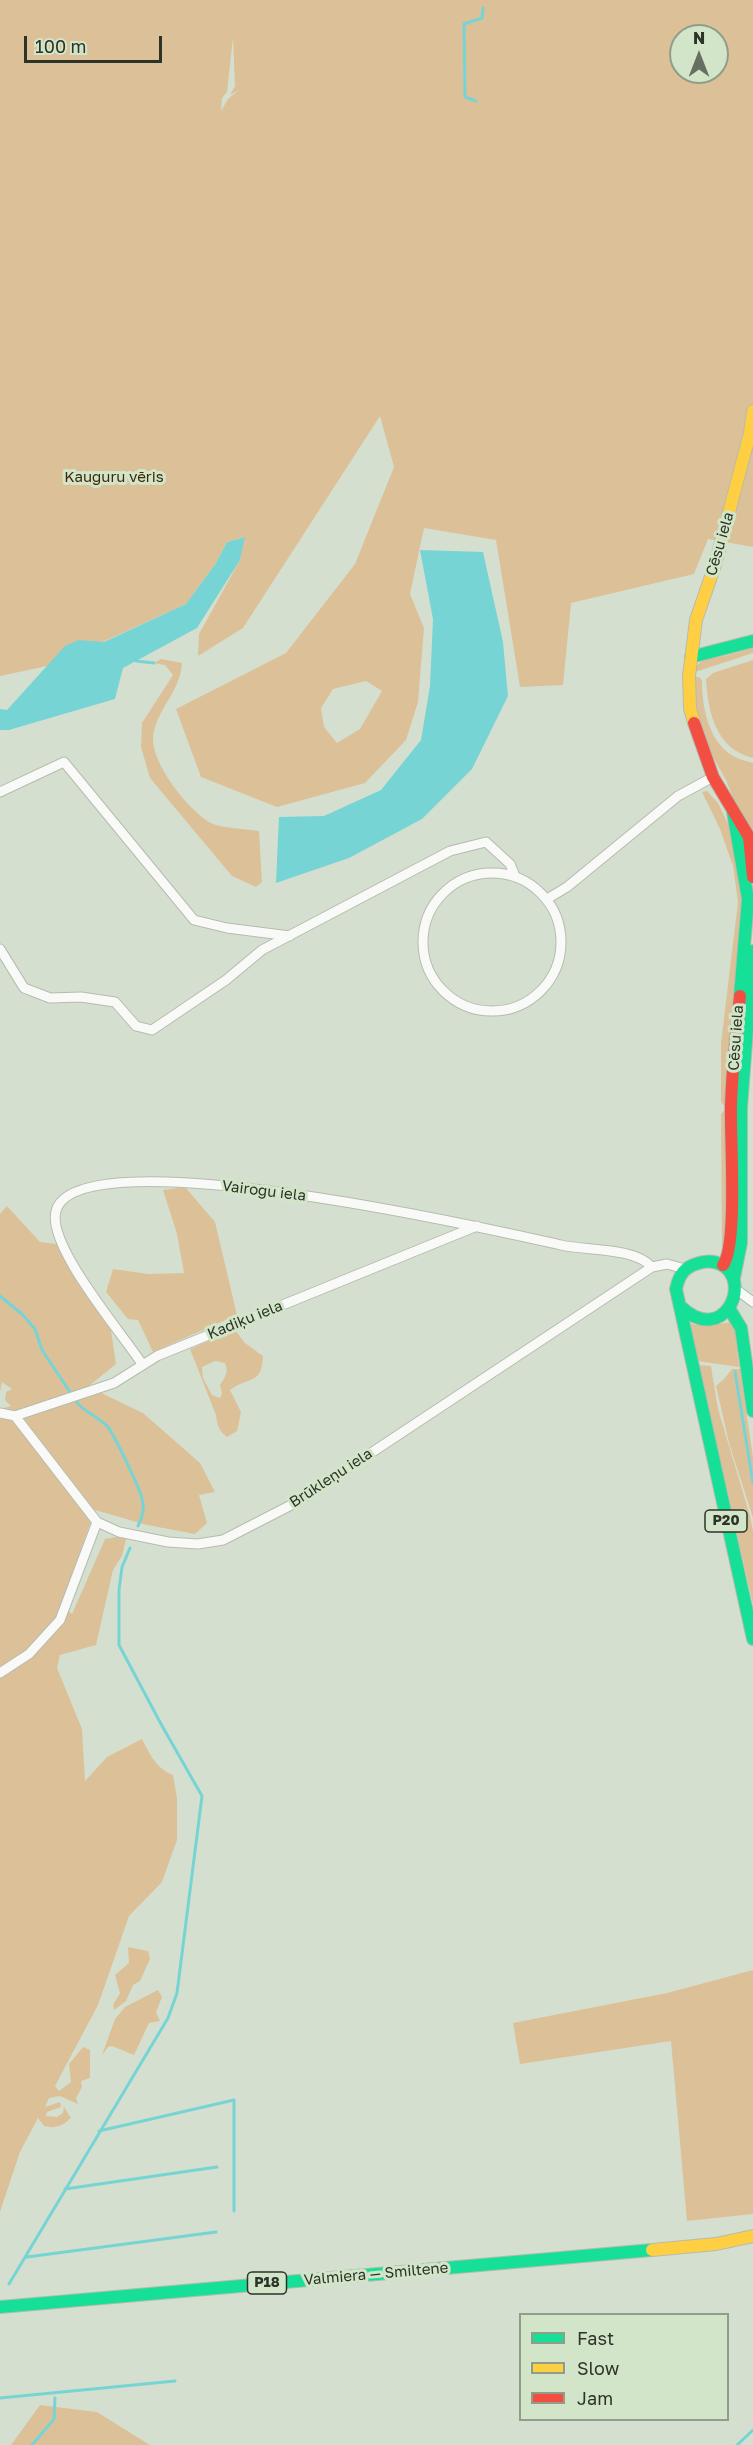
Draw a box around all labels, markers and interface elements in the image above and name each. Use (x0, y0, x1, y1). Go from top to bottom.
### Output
scale bar (27, 24, 165, 62)
north arrow (669, 24, 729, 84)
text: N (693, 28, 705, 48)
text: 100 m (35, 35, 86, 57)
park label: Kauguru vēris (64, 468, 164, 486)
street label: Cēsu iela (702, 510, 738, 578)
street label: Cēsu iela (725, 1005, 747, 1071)
street label: Vairogu iela (221, 1177, 307, 1205)
street label: Kadiķu iela (205, 1297, 285, 1343)
street label: Brūkleņu iela (286, 1445, 376, 1511)
road number: P20 (705, 1510, 747, 1532)
street label: Valmiera — Smiltene (303, 2259, 449, 2289)
road number: P18 (248, 2272, 286, 2294)
legend (519, 2313, 729, 2421)
text: Fast (577, 2327, 614, 2349)
text: Slow (577, 2357, 619, 2379)
text: Jam (577, 2387, 613, 2409)

